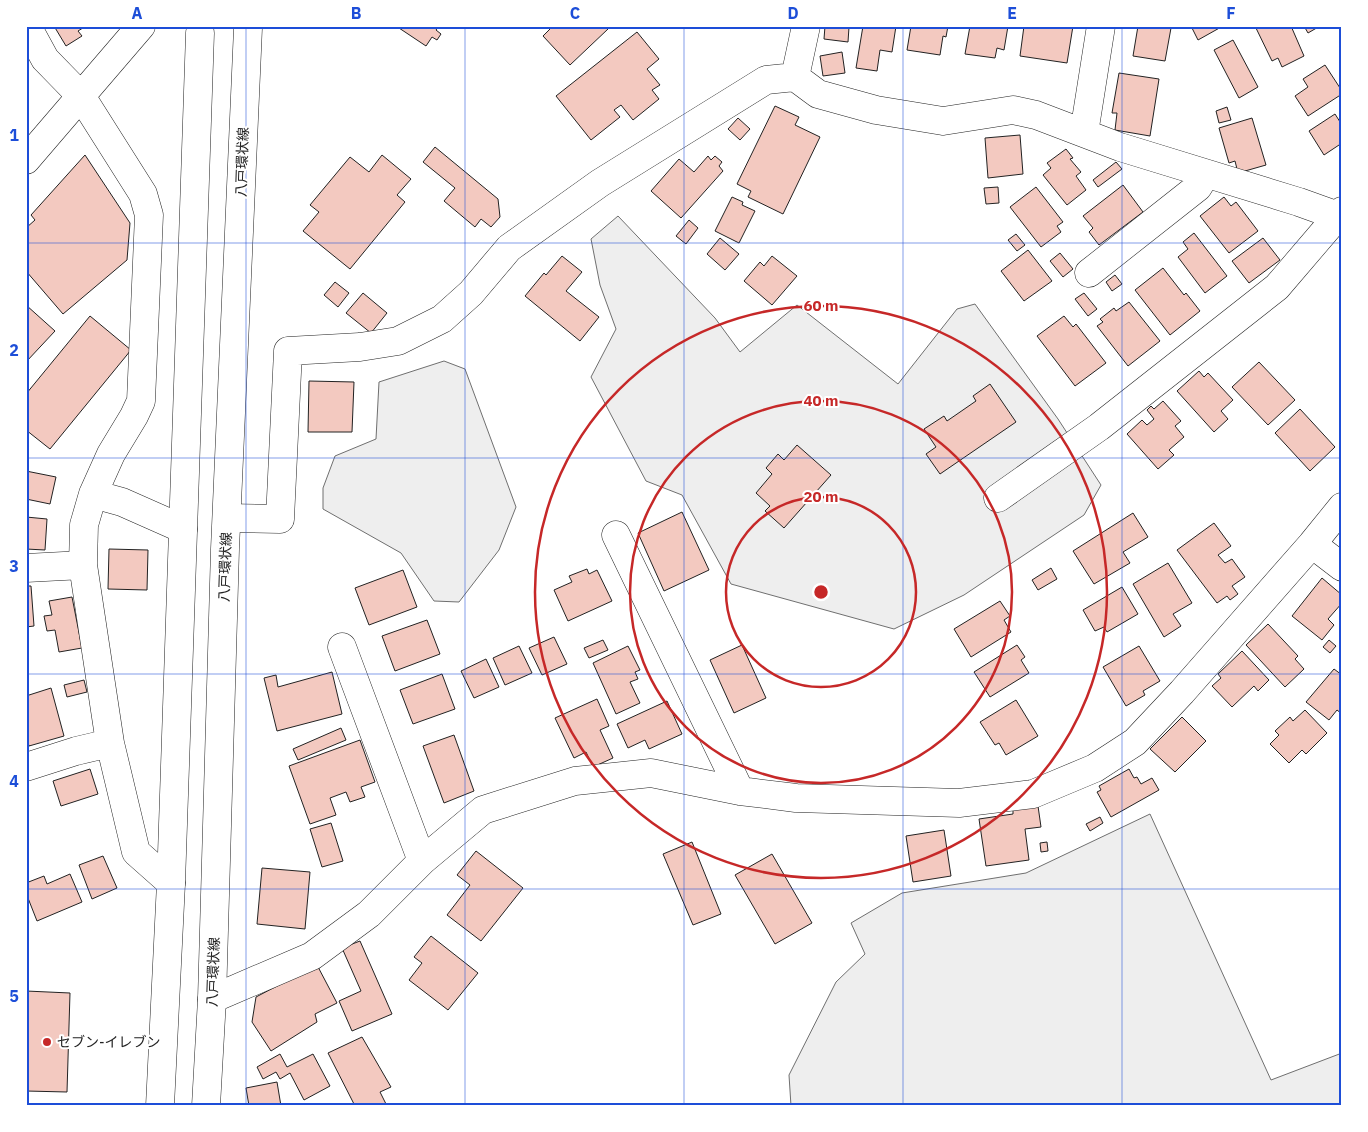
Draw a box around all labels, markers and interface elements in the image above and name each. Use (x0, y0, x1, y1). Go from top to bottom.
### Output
text: A (132, 3, 143, 23)
text: B (351, 3, 362, 23)
text: C (570, 3, 580, 23)
text: D (787, 3, 799, 23)
text: E (1007, 3, 1017, 23)
text: F (1226, 3, 1236, 23)
text: 1 (9, 125, 19, 145)
street label: 八戸環状線 (232, 127, 252, 197)
text: 60 m (804, 296, 838, 315)
text: 2 (9, 340, 19, 360)
text: 40 m (804, 391, 838, 410)
text: 20 m (804, 487, 838, 506)
street label: 八戸環状線 (215, 532, 235, 602)
text: 3 (9, 556, 19, 576)
centre of rings (812, 583, 830, 601)
text: 4 (9, 771, 19, 791)
street label: 八戸環状線 (203, 937, 223, 1007)
text: 5 (9, 986, 19, 1006)
place label: セブン-イレブン (57, 1033, 161, 1051)
marker: セブン-イレブン (41, 1036, 53, 1048)

